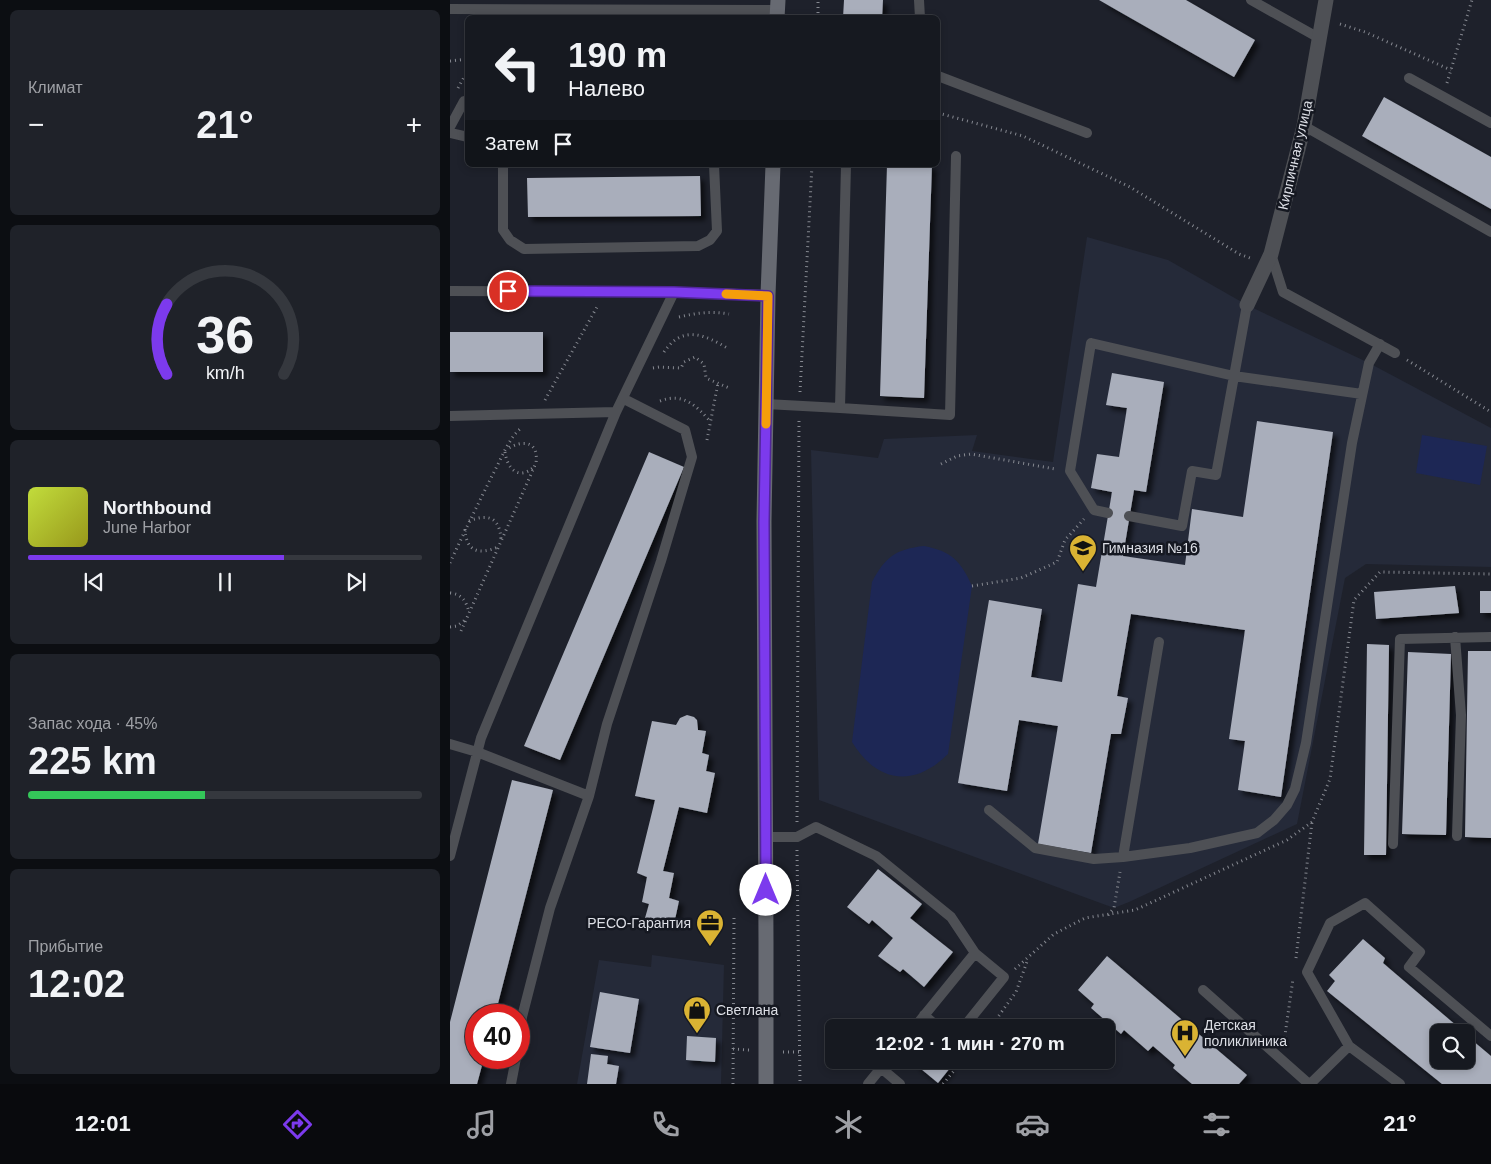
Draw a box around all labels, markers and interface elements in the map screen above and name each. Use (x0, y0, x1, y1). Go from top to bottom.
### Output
icon: left (485, 35, 550, 100)
text: 190 m (568, 35, 667, 74)
text: Налево (568, 76, 645, 101)
text: Климат (28, 79, 82, 96)
street label: Кирпичная улица (1275, 98, 1315, 211)
text: 21° (196, 104, 254, 146)
text: − (28, 109, 44, 140)
text: + (406, 109, 422, 140)
icon: arrive (549, 130, 577, 158)
text: Затем (485, 133, 539, 154)
pin (487, 270, 529, 312)
icon: arrive (494, 277, 522, 305)
text: 36 (196, 306, 254, 364)
text: km/h (206, 363, 244, 383)
text: Northbound (103, 497, 212, 518)
text: June Harbor (103, 519, 191, 536)
school or university icon: Гимназия №16 (1068, 533, 1098, 572)
place label: Гимназия №16 (1102, 540, 1198, 556)
icon: previous (80, 568, 108, 596)
icon: pause (211, 568, 239, 596)
icon: next (342, 568, 370, 596)
text: Запас хода · 45% (28, 715, 157, 732)
text: 225 km (28, 740, 157, 782)
position arrow (739, 863, 791, 915)
office icon: РЕСО-Гарантия (695, 908, 725, 947)
place label: РЕСО-Гарантия (587, 915, 691, 931)
text: Прибытие (28, 938, 103, 955)
text: 12:02 (28, 963, 125, 1005)
shop icon: Светлана (682, 995, 712, 1034)
place label: Светлана (716, 1002, 779, 1018)
speed limit sign: 40 (465, 1004, 530, 1069)
place label: Детская поликлиника (1204, 1017, 1287, 1049)
hospital icon: Детская поликлиника (1170, 1018, 1200, 1057)
map controls (1430, 1024, 1475, 1069)
button: search (1430, 1024, 1475, 1069)
text: 12:02 · 1 мин · 270 m (875, 1033, 1065, 1054)
icon: directions (280, 1107, 315, 1142)
icon: music (464, 1107, 499, 1142)
icon: phone (648, 1107, 683, 1142)
icon: climate (831, 1107, 866, 1142)
icon: car (1015, 1107, 1050, 1142)
icon: filters (1199, 1107, 1234, 1142)
text: 12:01 (74, 1111, 131, 1136)
text: 21° (1383, 1111, 1416, 1136)

